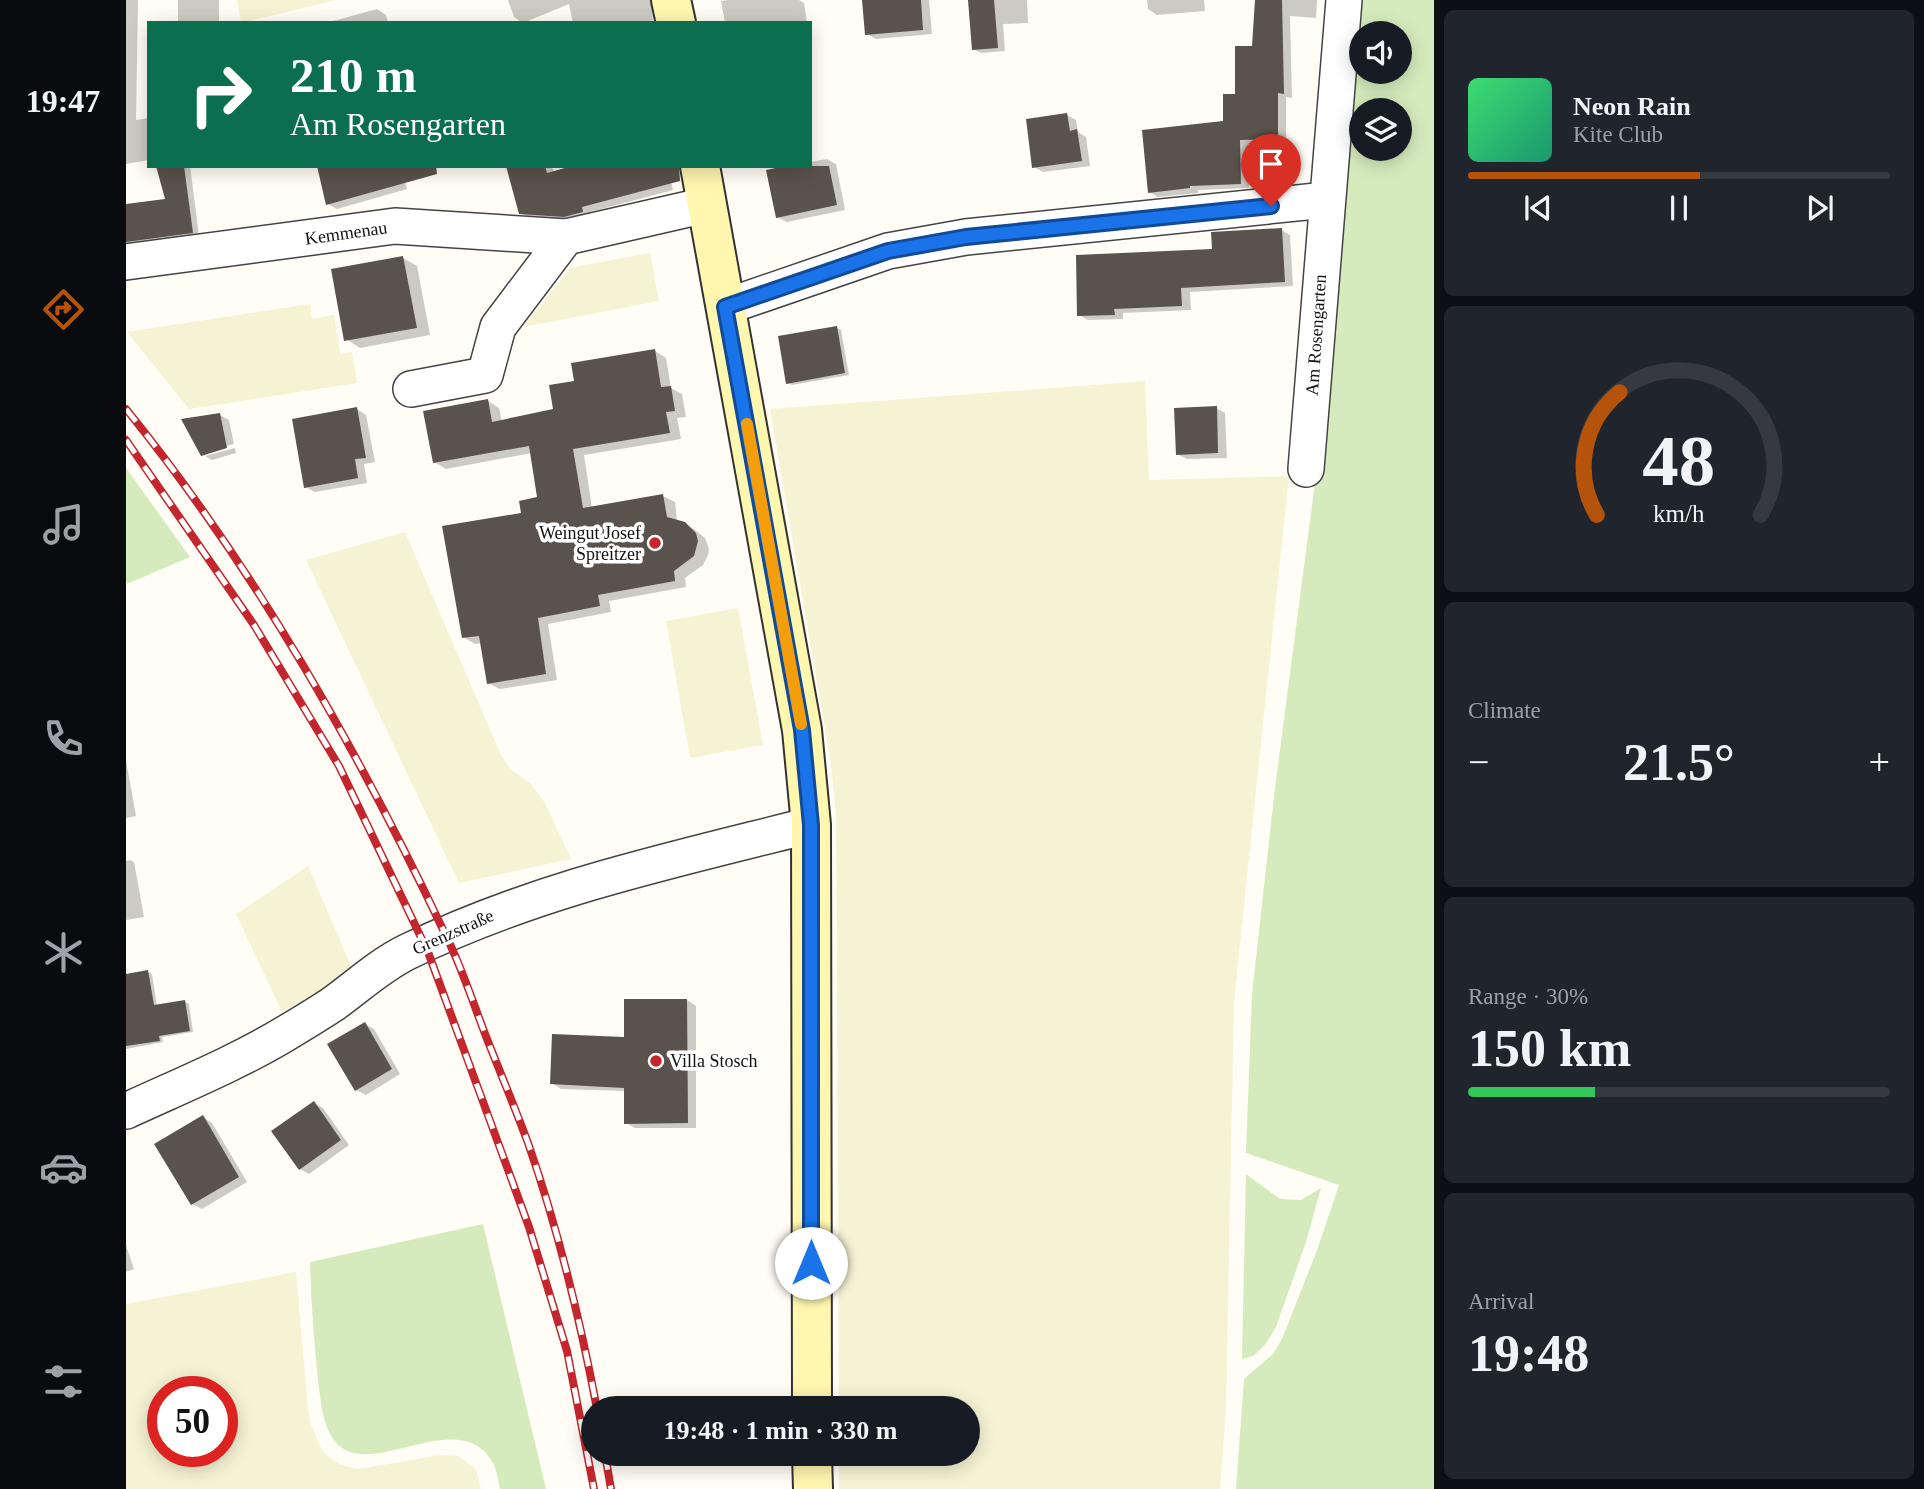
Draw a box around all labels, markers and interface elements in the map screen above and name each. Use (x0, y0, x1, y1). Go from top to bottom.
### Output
map controls (1349, 21, 1412, 161)
button: sound (1349, 21, 1412, 84)
text: 210 m (290, 48, 417, 103)
icon: right (175, 49, 266, 140)
text: 19:47 (26, 83, 100, 119)
text: Neon Rain (1573, 92, 1691, 121)
button: layers (1349, 98, 1412, 161)
text: Am Rosengarten (290, 106, 506, 142)
text: Kite Club (1573, 122, 1663, 147)
pin (1241, 134, 1301, 206)
icon: arrive (1252, 145, 1290, 183)
icon: previous (1519, 189, 1557, 227)
icon: pause (1660, 189, 1698, 227)
icon: next (1801, 189, 1839, 227)
street label: Kemmenau (304, 217, 388, 249)
street label: Am Rosengarten (1302, 274, 1330, 396)
icon: directions (39, 285, 88, 334)
text: 48 (1643, 420, 1715, 501)
text: km/h (1653, 499, 1705, 526)
icon: music (39, 500, 88, 549)
place label: Weingut Josef Spreitzer (539, 523, 641, 564)
marker: Weingut Josef Spreitzer (647, 535, 663, 551)
text: Climate (1468, 698, 1541, 723)
icon: phone (39, 714, 88, 763)
text: 21.5° (1623, 734, 1735, 791)
text: − (1468, 741, 1489, 783)
text: + (1869, 741, 1890, 783)
street label: Grenzstraße (409, 905, 497, 959)
icon: climate (39, 928, 88, 977)
text: Range · 30% (1468, 984, 1588, 1009)
text: 150 km (1468, 1020, 1631, 1077)
place label: Villa Stosch (670, 1051, 757, 1071)
marker: Villa Stosch (648, 1053, 664, 1069)
icon: car (39, 1143, 88, 1192)
position arrow (774, 1226, 848, 1300)
text: Arrival (1468, 1289, 1534, 1314)
text: 19:48 (1468, 1325, 1589, 1382)
icon: filters (39, 1357, 88, 1406)
speed limit sign: 50 (147, 1376, 238, 1467)
text: 19:48 · 1 min · 330 m (664, 1416, 898, 1445)

